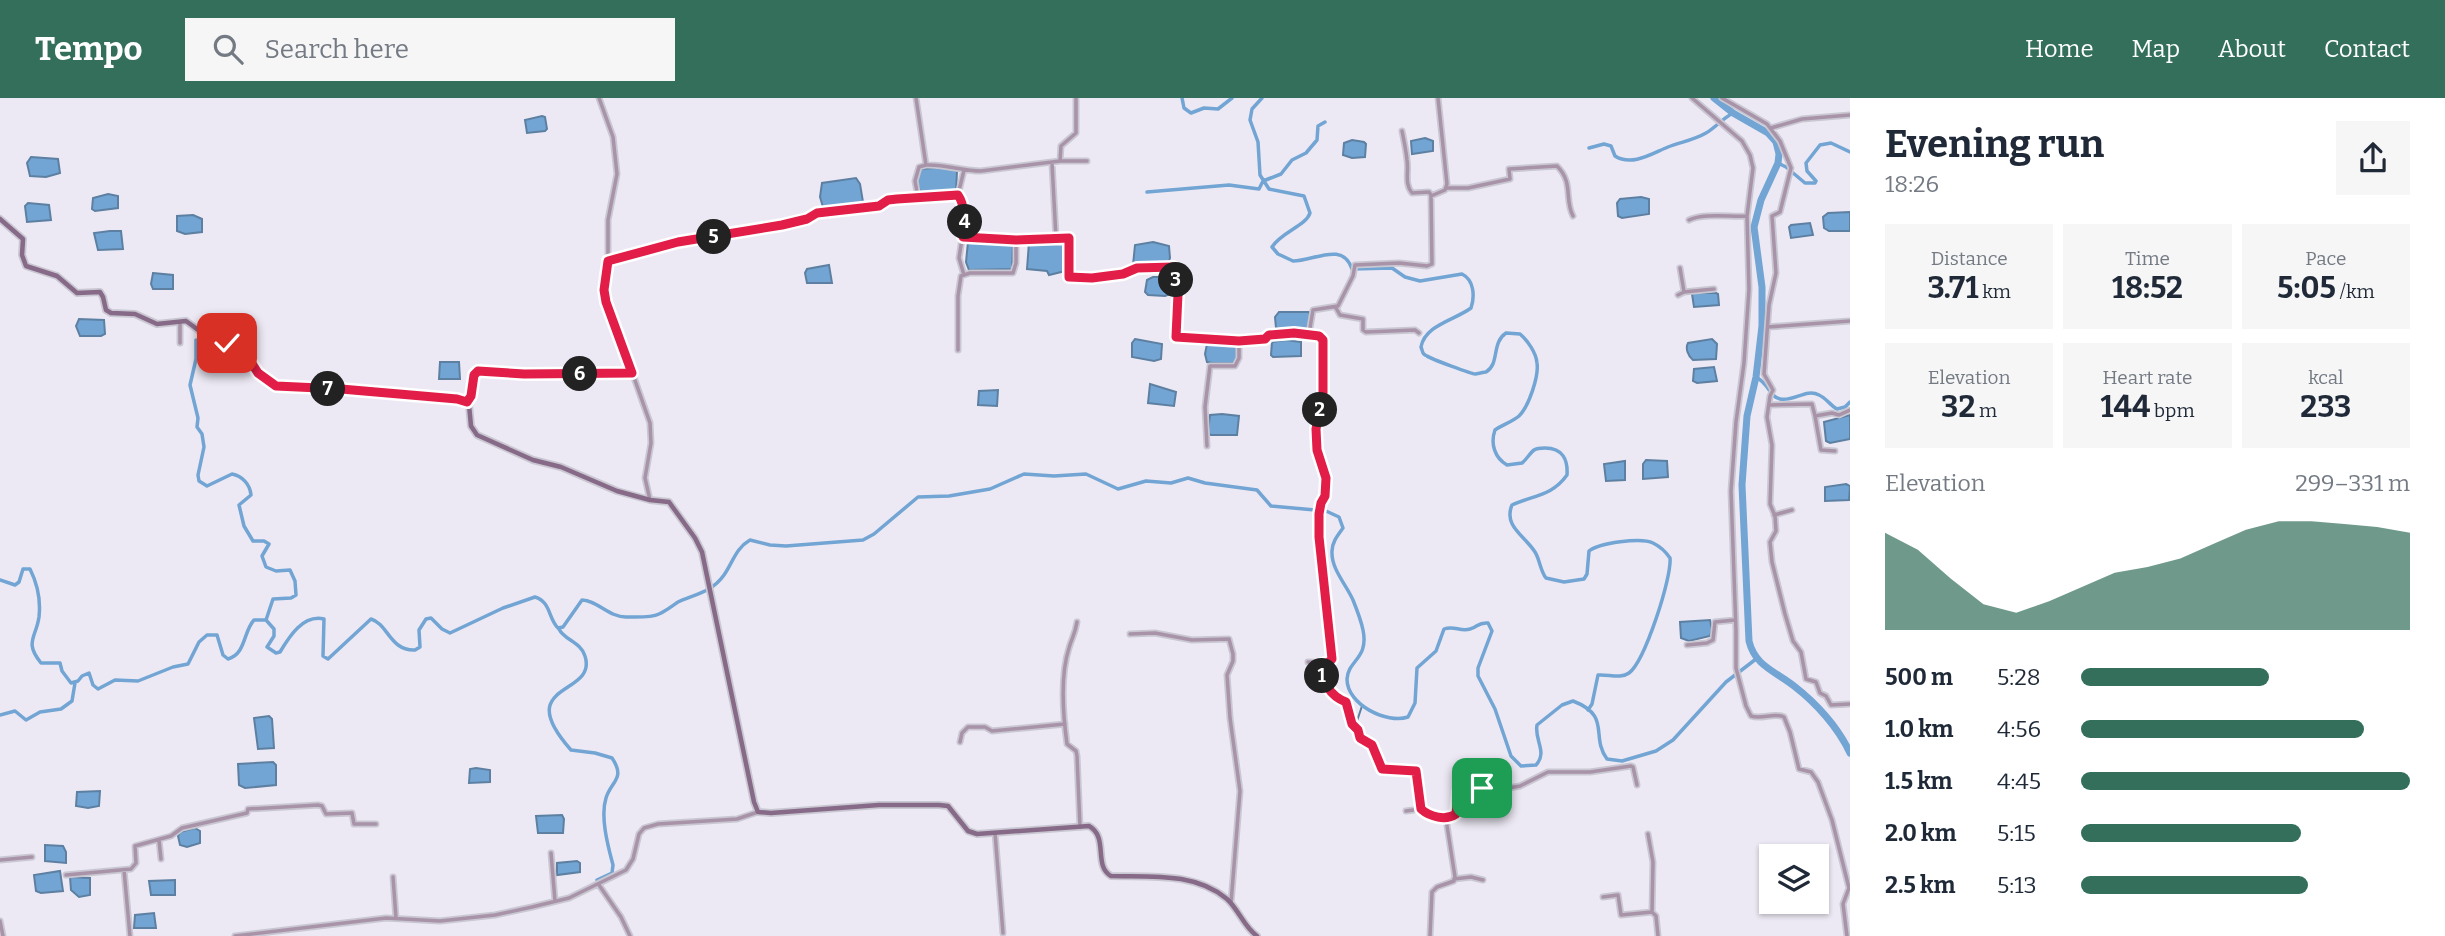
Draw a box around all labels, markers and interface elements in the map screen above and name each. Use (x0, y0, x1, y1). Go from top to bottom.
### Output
search box (185, 18, 675, 81)
text: Tempo (35, 29, 143, 69)
icon: search (209, 30, 247, 68)
text: Search here (265, 34, 409, 65)
text: Home (2025, 35, 2094, 63)
text: Map (2132, 35, 2180, 63)
text: About (2218, 35, 2286, 63)
text: Contact (2324, 35, 2410, 63)
text: Evening run (1885, 121, 2104, 167)
button: share (2336, 121, 2410, 195)
text: 18:26 (1885, 170, 1939, 198)
pin: 4 (948, 204, 982, 240)
text: 4 (959, 210, 970, 233)
pin: 5 (696, 220, 732, 254)
text: 5 (708, 225, 719, 248)
text: Distance (1931, 247, 2008, 270)
text: Time (2125, 247, 2170, 270)
text: Pace (2305, 247, 2346, 270)
pin: 3 (1158, 262, 1194, 298)
text: 3 (1170, 268, 1181, 291)
text: 3.71 (1927, 270, 1978, 306)
text: 18:52 (2112, 270, 2183, 306)
text: 5:05 (2277, 270, 2336, 306)
text: km (1978, 280, 2011, 303)
text: /km (2336, 280, 2375, 303)
pin (197, 313, 257, 373)
icon: check (208, 324, 246, 362)
pin: 6 (562, 356, 598, 392)
text: 6 (574, 362, 585, 385)
text: Elevation (1928, 366, 2011, 389)
text: Heart rate (2103, 366, 2192, 389)
text: kcal (2308, 366, 2344, 389)
pin: 7 (310, 372, 346, 406)
text: 7 (322, 377, 333, 400)
text: 32 (1941, 389, 1975, 425)
text: 144 (2100, 389, 2150, 425)
text: 233 (2300, 389, 2351, 425)
pin: 2 (1302, 392, 1338, 428)
text: 2 (1314, 398, 1325, 421)
text: m (1975, 399, 1997, 422)
text: bpm (2150, 399, 2195, 422)
text: Elevation (1885, 469, 1985, 497)
text: 299–331 m (2295, 469, 2410, 497)
pin: 1 (1304, 658, 1340, 694)
text: 500 m (1885, 663, 1953, 691)
text: 5:28 (1997, 663, 2040, 691)
text: 1 (1317, 664, 1326, 687)
text: 1.0 km (1885, 715, 1954, 743)
text: 4:56 (1997, 715, 2041, 743)
pin (1452, 758, 1512, 818)
text: 1.5 km (1885, 767, 1952, 795)
text: 4:45 (1997, 767, 2041, 795)
icon: arrive (1463, 769, 1501, 807)
text: 2.0 km (1885, 819, 1956, 847)
text: 5:15 (1997, 819, 2036, 847)
map controls (1759, 844, 1829, 914)
button: layers (1759, 844, 1829, 914)
text: 2.5 km (1885, 871, 1955, 899)
text: 5:13 (1997, 871, 2037, 899)

